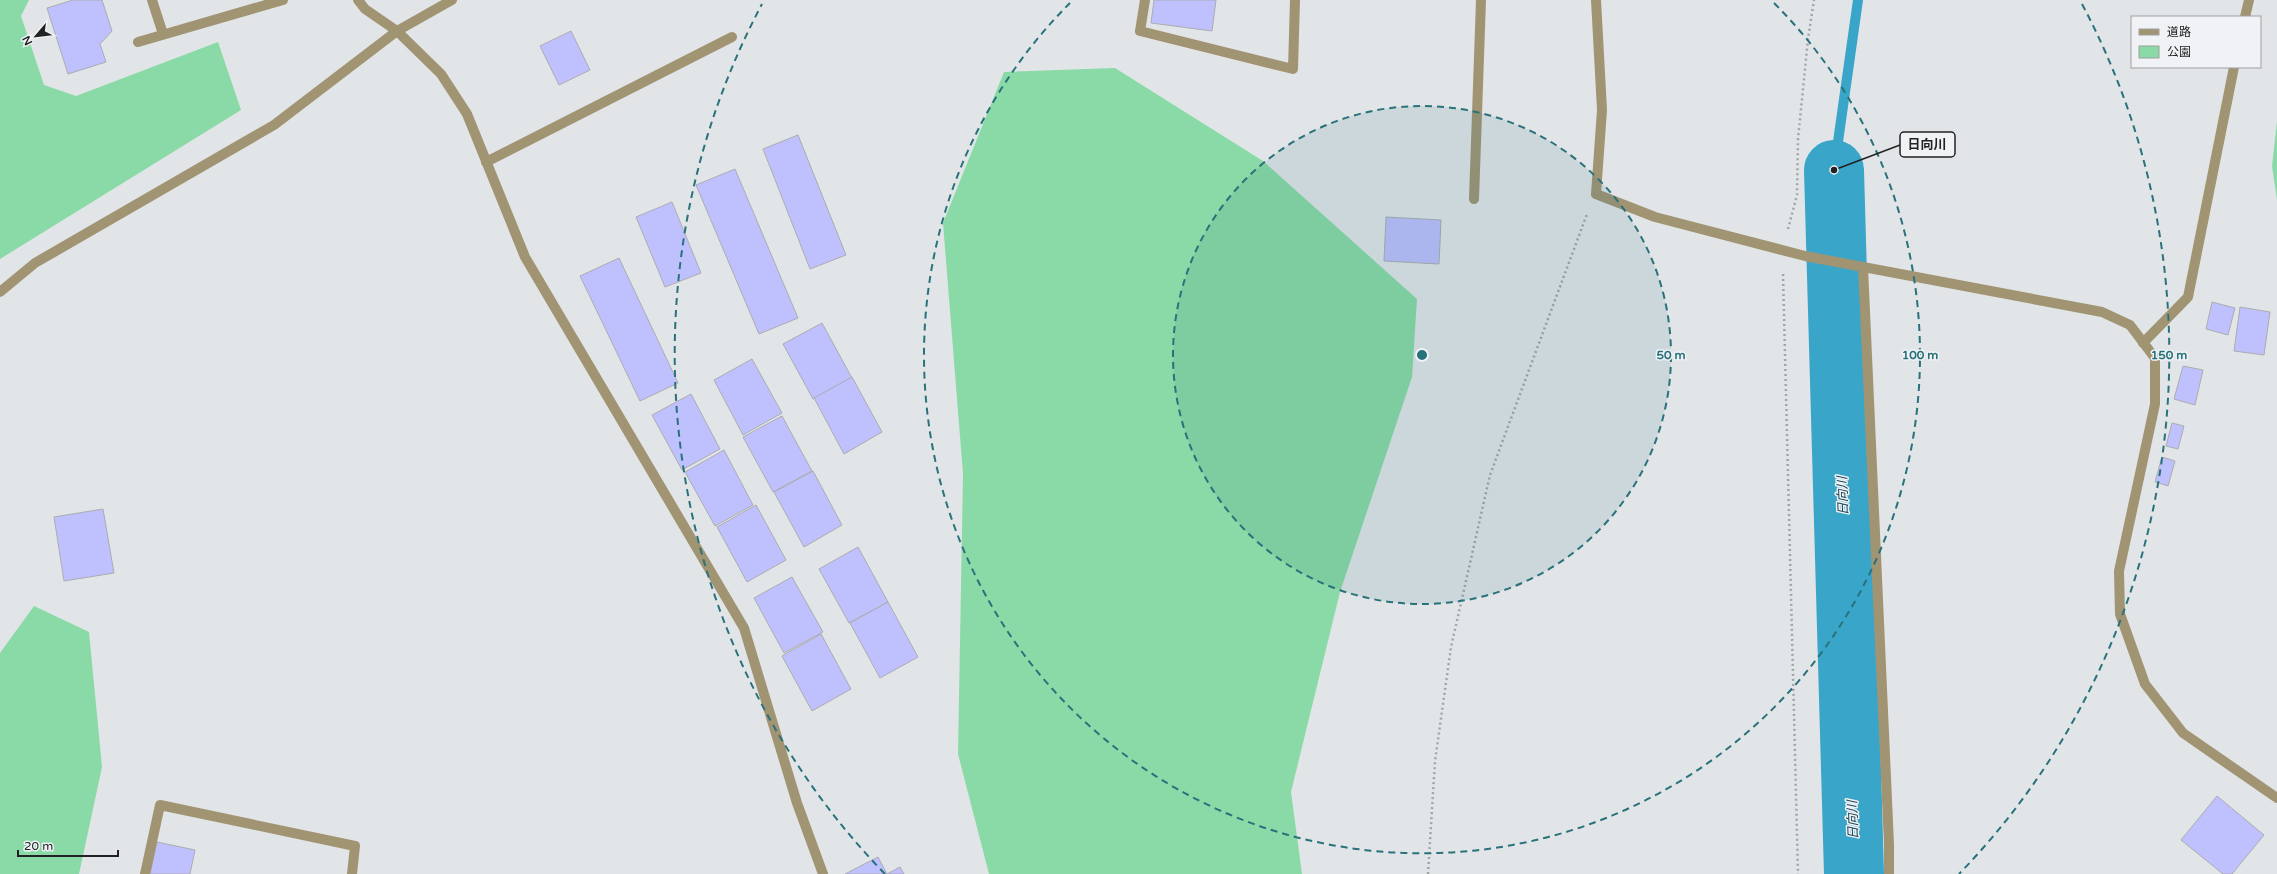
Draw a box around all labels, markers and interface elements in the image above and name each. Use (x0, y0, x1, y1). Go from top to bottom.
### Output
north arrow (16, 16, 56, 56)
legend (2131, 16, 2261, 68)
text: 道路 (2167, 25, 2191, 39)
text: N (20, 34, 35, 47)
text: 公園 (2167, 45, 2191, 59)
callout: 日向川 (1900, 132, 1955, 157)
text: 日向川 (1907, 137, 1947, 153)
centre of rings (1415, 348, 1429, 362)
text: 50 m (1656, 348, 1686, 362)
text: 100 m (1902, 348, 1938, 362)
text: 150 m (2151, 348, 2187, 362)
water label: 日向川 (1834, 474, 1852, 516)
water label: 日向川 (1844, 798, 1862, 840)
scale bar (18, 832, 118, 858)
text: 20 m (24, 839, 53, 853)

